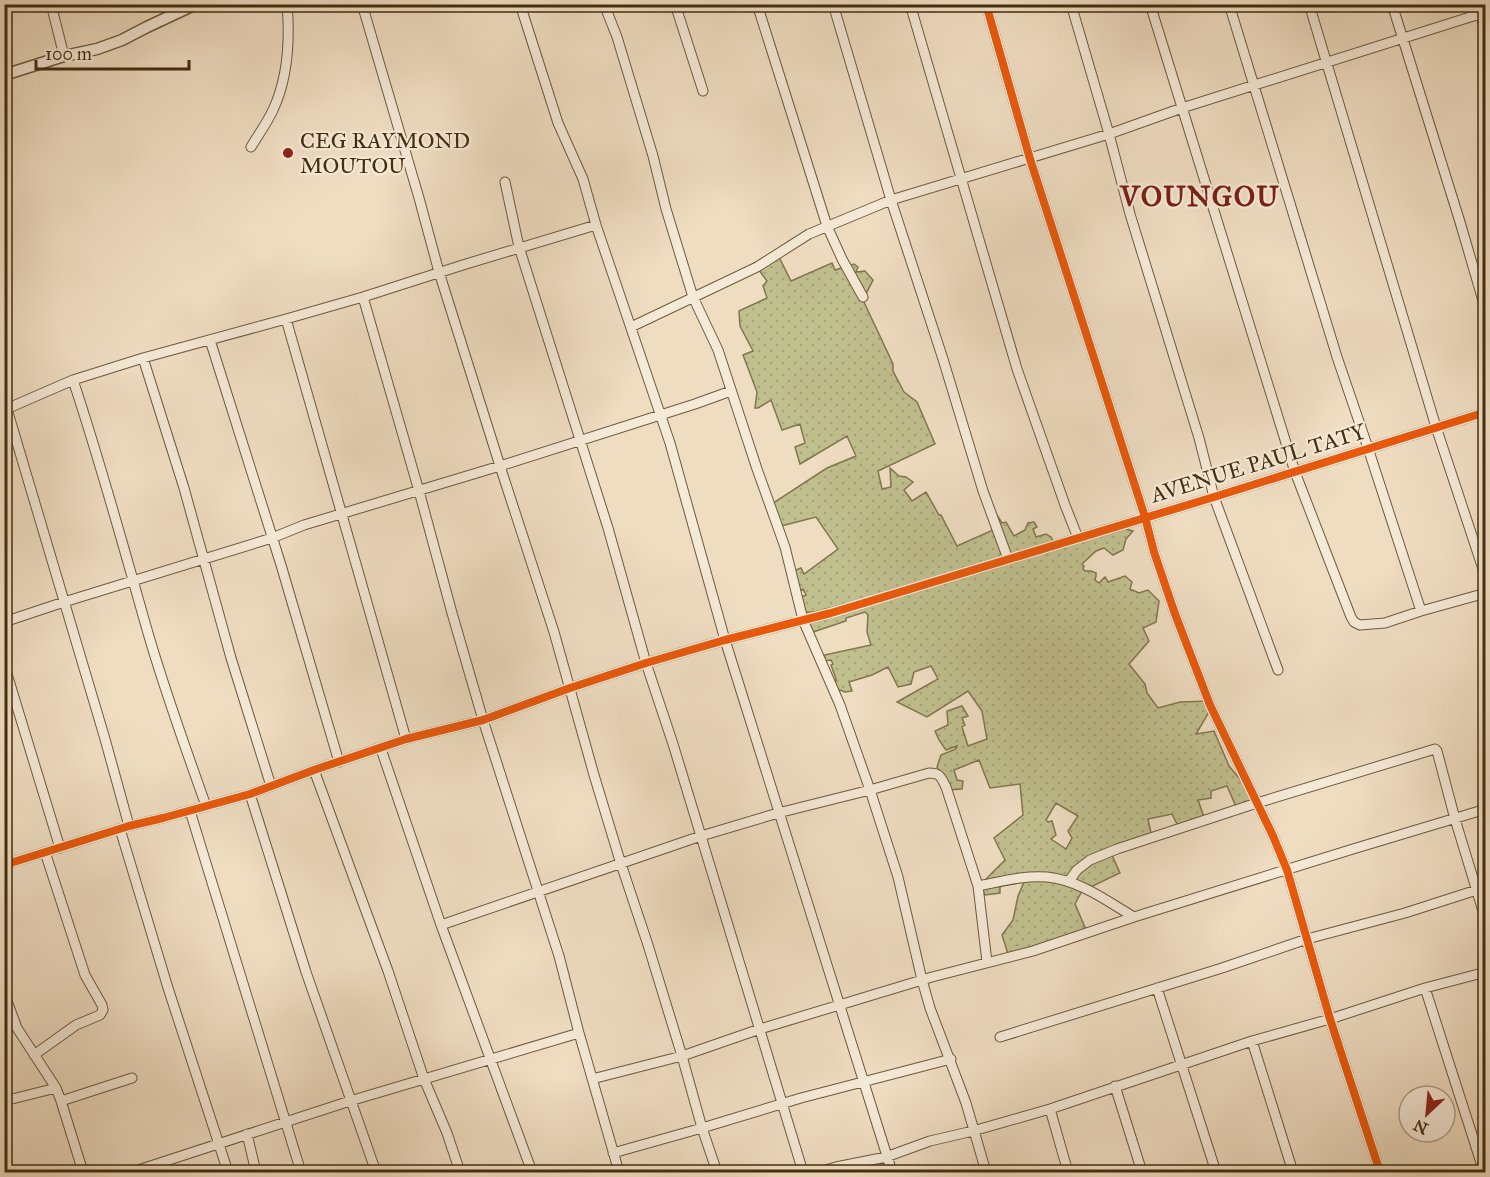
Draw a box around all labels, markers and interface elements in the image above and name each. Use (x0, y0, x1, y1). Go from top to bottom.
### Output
scale bar (36, 33, 189, 71)
text: 100 m (45, 43, 92, 65)
place label: CEG RAYMOND MOUTOU (300, 127, 470, 179)
marker: CEG RAYMOND MOUTOU (281, 146, 295, 160)
district label: VOUNGOU (1119, 179, 1280, 214)
street label: AVENUE PAUL TATY (1146, 417, 1370, 509)
north arrow (1397, 1084, 1457, 1144)
text: N (1410, 1115, 1431, 1139)

